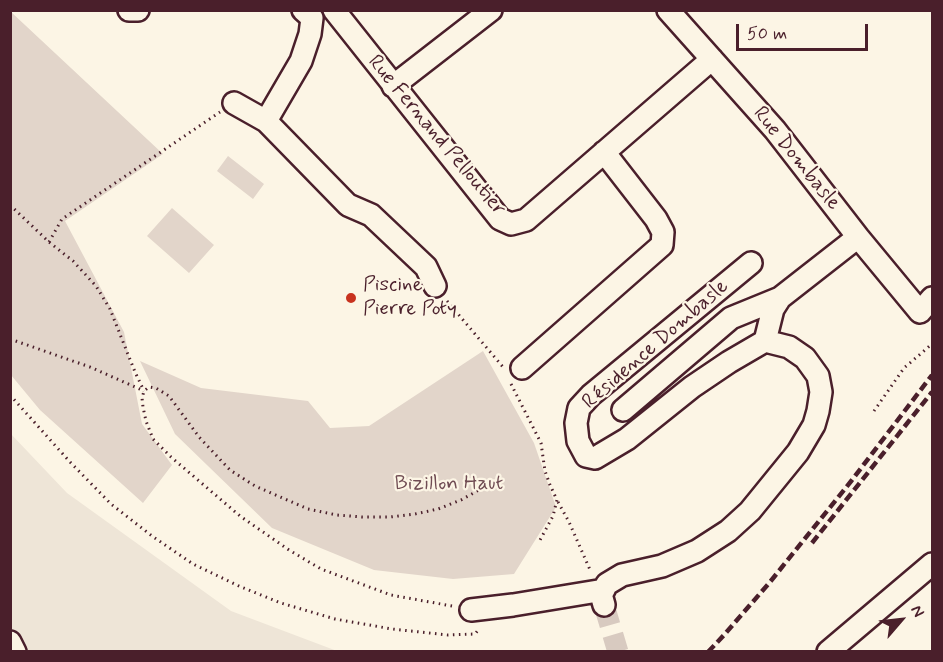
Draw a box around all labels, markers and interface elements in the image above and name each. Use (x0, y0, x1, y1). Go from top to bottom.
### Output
scale bar (739, 12, 871, 50)
text: 50 m (747, 22, 787, 46)
street label: Rue Fernand Pelloutier (361, 50, 511, 222)
street label: Rue Dombasle (747, 102, 845, 216)
place label: Piscine Pierre Poty (363, 273, 457, 323)
street label: Résidence Dombasle (578, 275, 734, 415)
marker: Piscine Pierre Poty (344, 291, 358, 305)
park label: Bizillon Haut (395, 472, 503, 498)
north arrow (871, 590, 931, 650)
text: N (906, 602, 929, 621)

